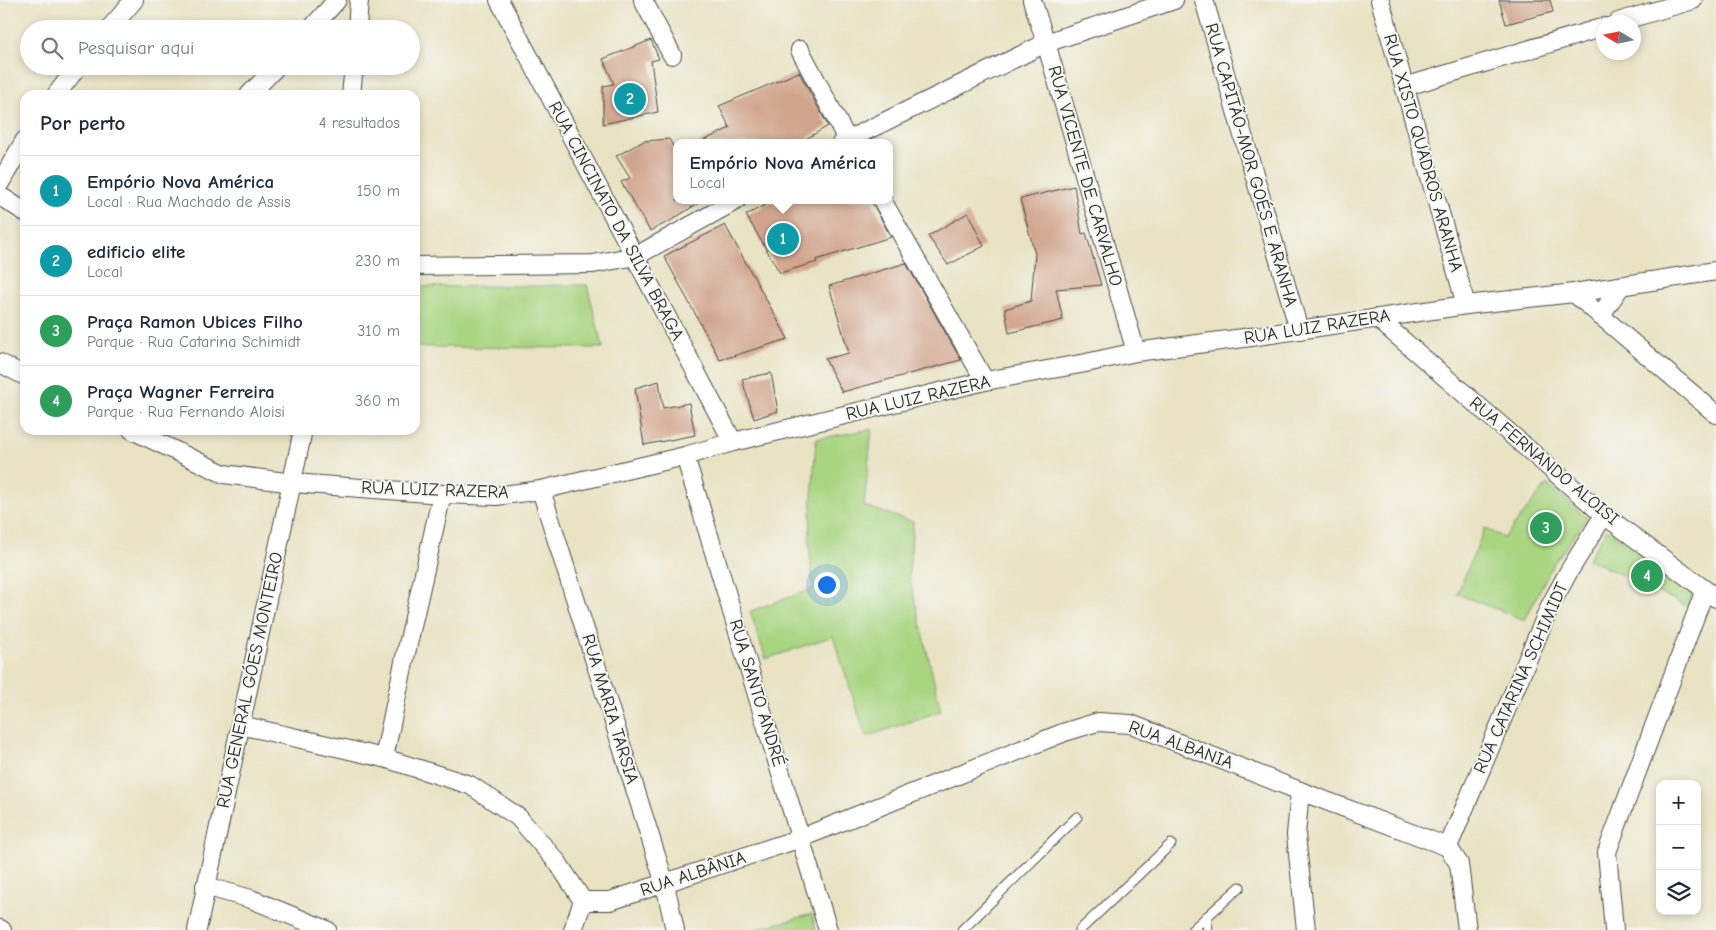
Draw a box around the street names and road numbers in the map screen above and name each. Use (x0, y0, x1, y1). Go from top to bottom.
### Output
street label: RUA CAPITÃO-MOR GOÉS E ARANHA (1200, 20, 1303, 309)
street label: RUA XISTO QUADROS ARANHA (1379, 32, 1467, 274)
street label: RUA VICENTE DE CARVALHO (1043, 63, 1127, 289)
street label: RUA CINCINATO DA SILVA BRAGA (544, 98, 688, 344)
street label: RUA LUIZ RAZERA (1243, 305, 1391, 349)
street label: RUA LUIZ RAZERA (844, 371, 992, 425)
street label: RUA FERNANDO ALOISI (1465, 392, 1623, 530)
street label: RUA LUIZ RAZERA (361, 477, 509, 503)
street label: RUA GENERAL GÓES MONTEIRO (212, 550, 287, 810)
street label: RUA CATARINA SCHIMIDT (1469, 579, 1573, 777)
street label: RUA SANTO ANDRÉ (725, 617, 790, 769)
street label: RUA MARIA TARSIA (577, 632, 643, 786)
street label: RUA ALBANIA (1126, 716, 1236, 774)
street label: RUA ALBÂNIA (637, 846, 748, 901)

